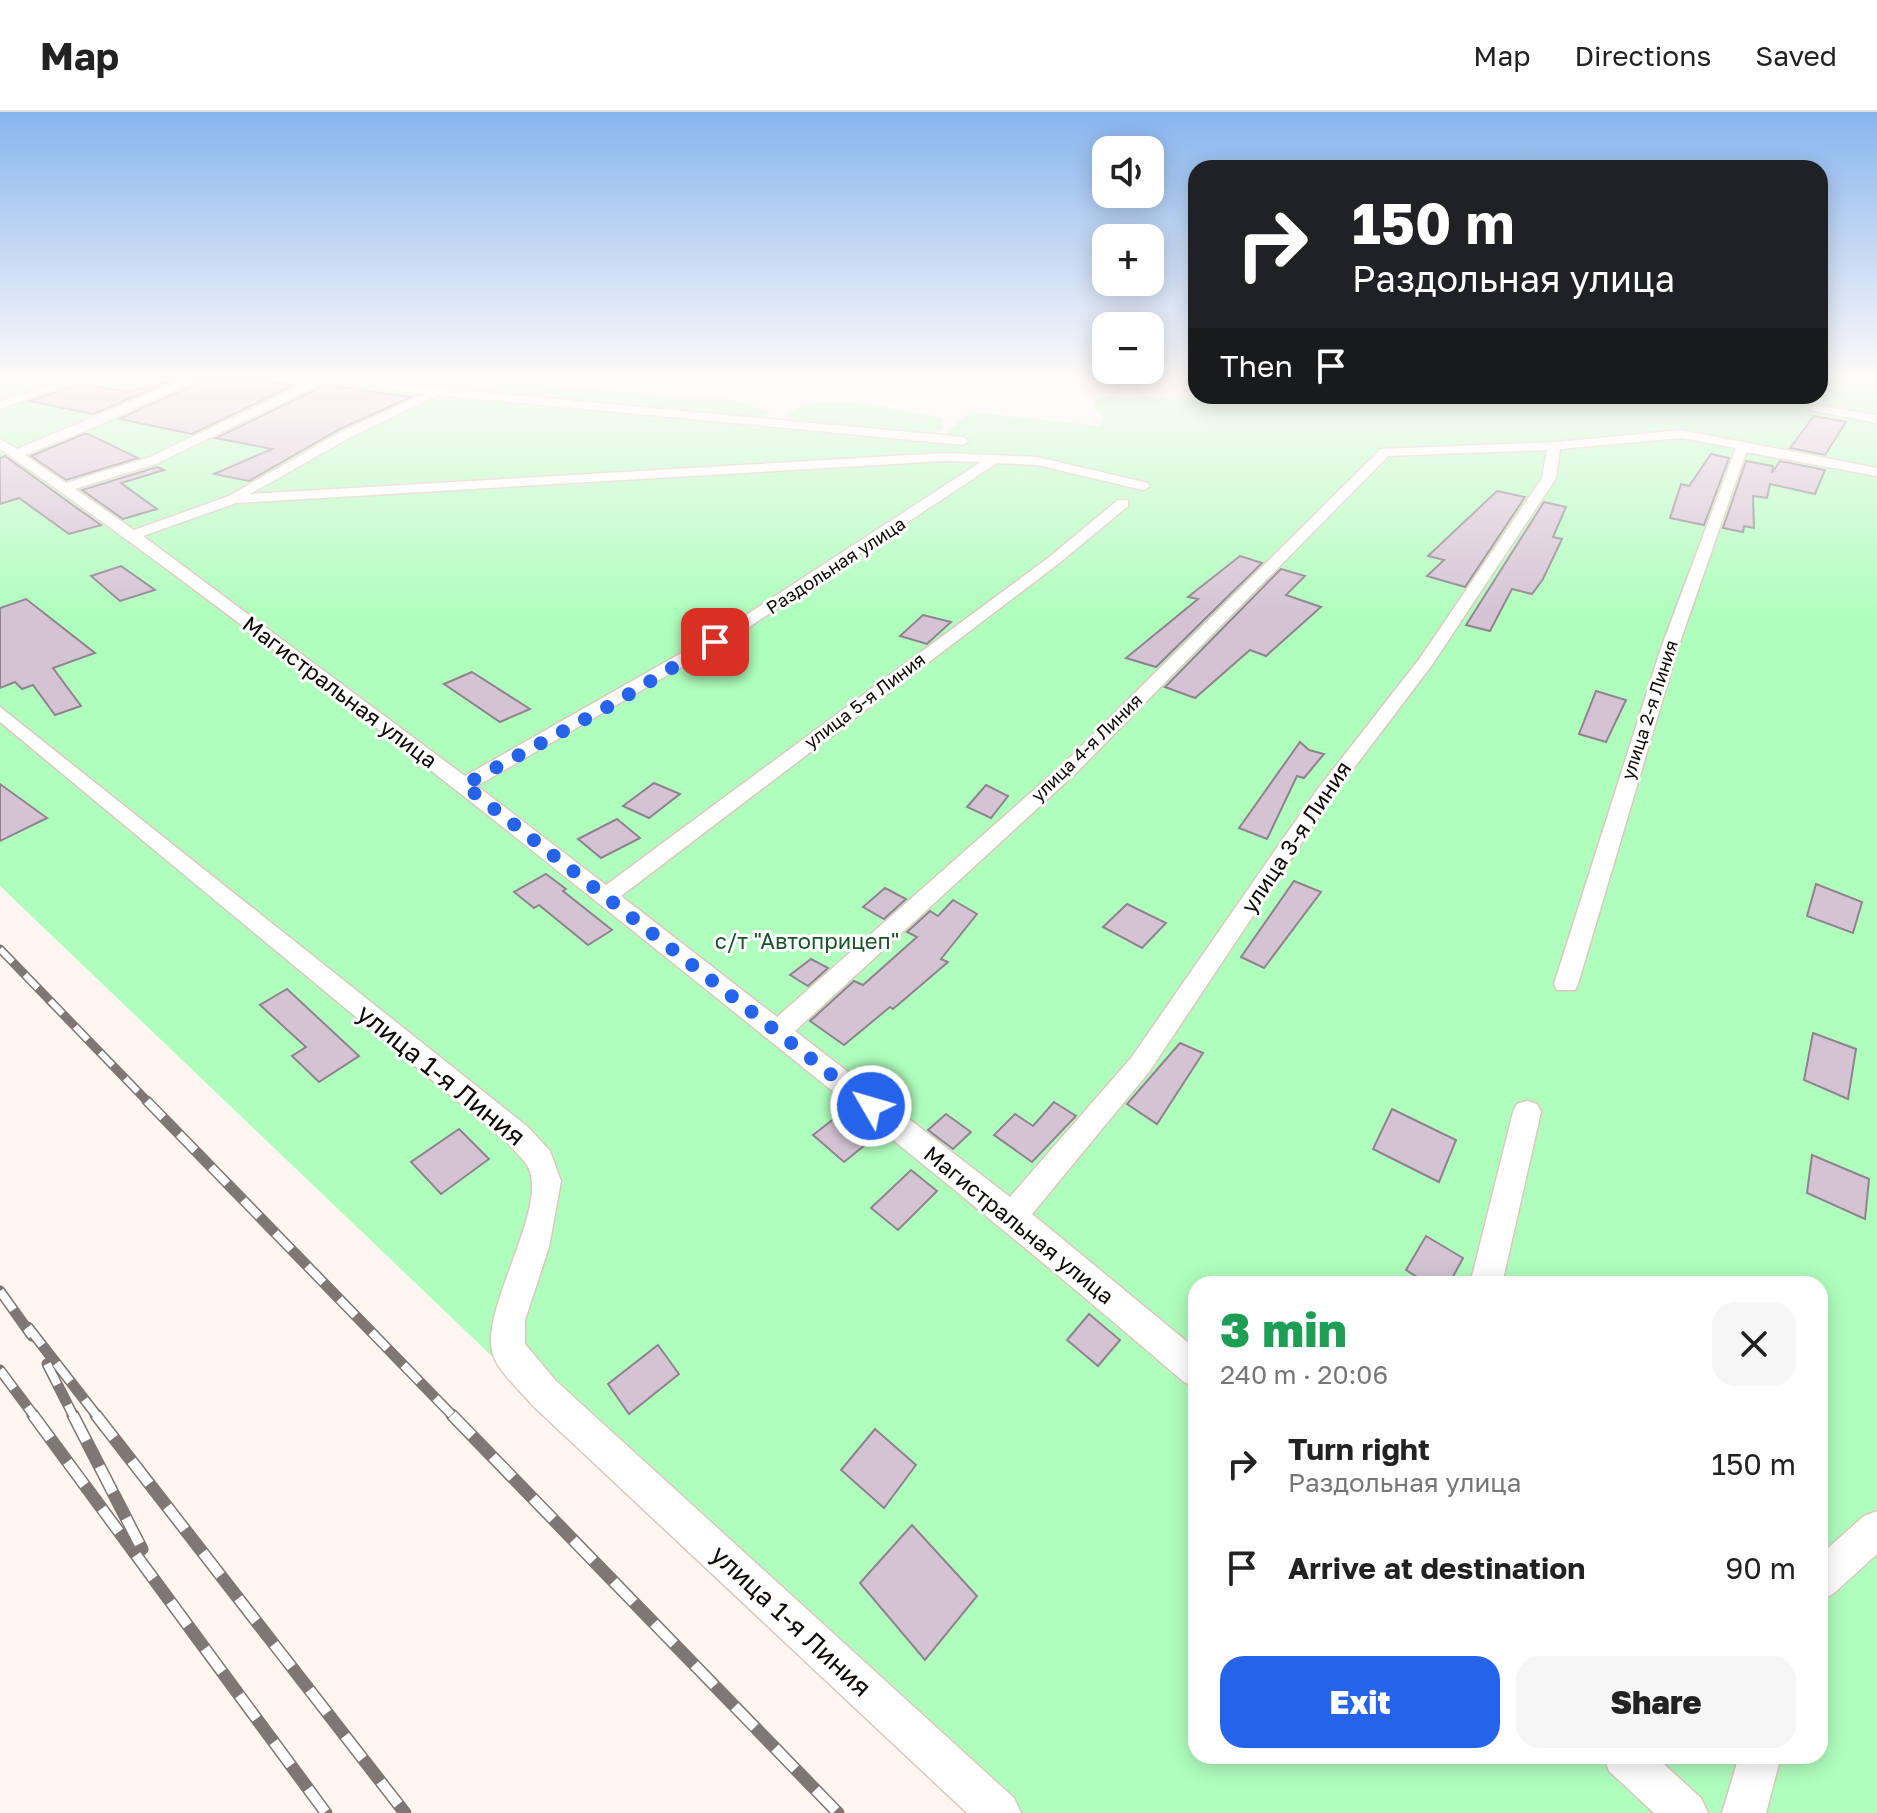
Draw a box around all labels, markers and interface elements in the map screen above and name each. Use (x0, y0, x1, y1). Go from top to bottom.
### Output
text: Map (40, 33, 119, 78)
text: Map (1473, 39, 1530, 72)
text: Directions (1574, 39, 1711, 72)
text: Saved (1755, 39, 1837, 72)
map controls (1092, 136, 1164, 384)
button: sound (1092, 136, 1164, 208)
text: 150 m (1352, 189, 1514, 256)
icon: right (1220, 192, 1324, 296)
button: + (1092, 224, 1164, 296)
text: Раздольная улица (1352, 257, 1675, 300)
button: − (1092, 312, 1164, 384)
icon: arrive (1309, 344, 1353, 388)
text: Then (1220, 348, 1293, 384)
street label: Раздольная улица (762, 512, 909, 618)
pin (681, 608, 749, 676)
street label: Магистральная улица (238, 610, 443, 774)
icon: arrive (693, 620, 737, 664)
street label: улица 2-я Линия (1616, 637, 1682, 782)
street label: улица 5-я Линия (800, 648, 929, 753)
street label: улица 4-я Линия (1026, 689, 1146, 806)
street label: улица 3-я Линия (1235, 755, 1356, 918)
park label: с/т "Автоприцеп" (715, 927, 899, 954)
street label: улица 1-я Линия (351, 997, 532, 1152)
position arrow (829, 1064, 913, 1148)
street label: Магистральная улица (919, 1140, 1120, 1309)
text: 3 min (1220, 1300, 1347, 1358)
button: close (1712, 1302, 1796, 1386)
text: 240 m · 20:06 (1220, 1359, 1388, 1390)
text: Turn right (1288, 1431, 1430, 1467)
icon: right (1220, 1442, 1264, 1486)
text: 150 m (1711, 1446, 1796, 1482)
text: Раздольная улица (1288, 1467, 1521, 1498)
street label: улица 1-я Линия (705, 1539, 878, 1703)
icon: arrive (1220, 1546, 1264, 1590)
text: Arrive at destination (1288, 1550, 1585, 1586)
text: 90 m (1725, 1550, 1796, 1586)
button: Exit (1220, 1656, 1500, 1748)
button: Share (1516, 1656, 1796, 1748)

